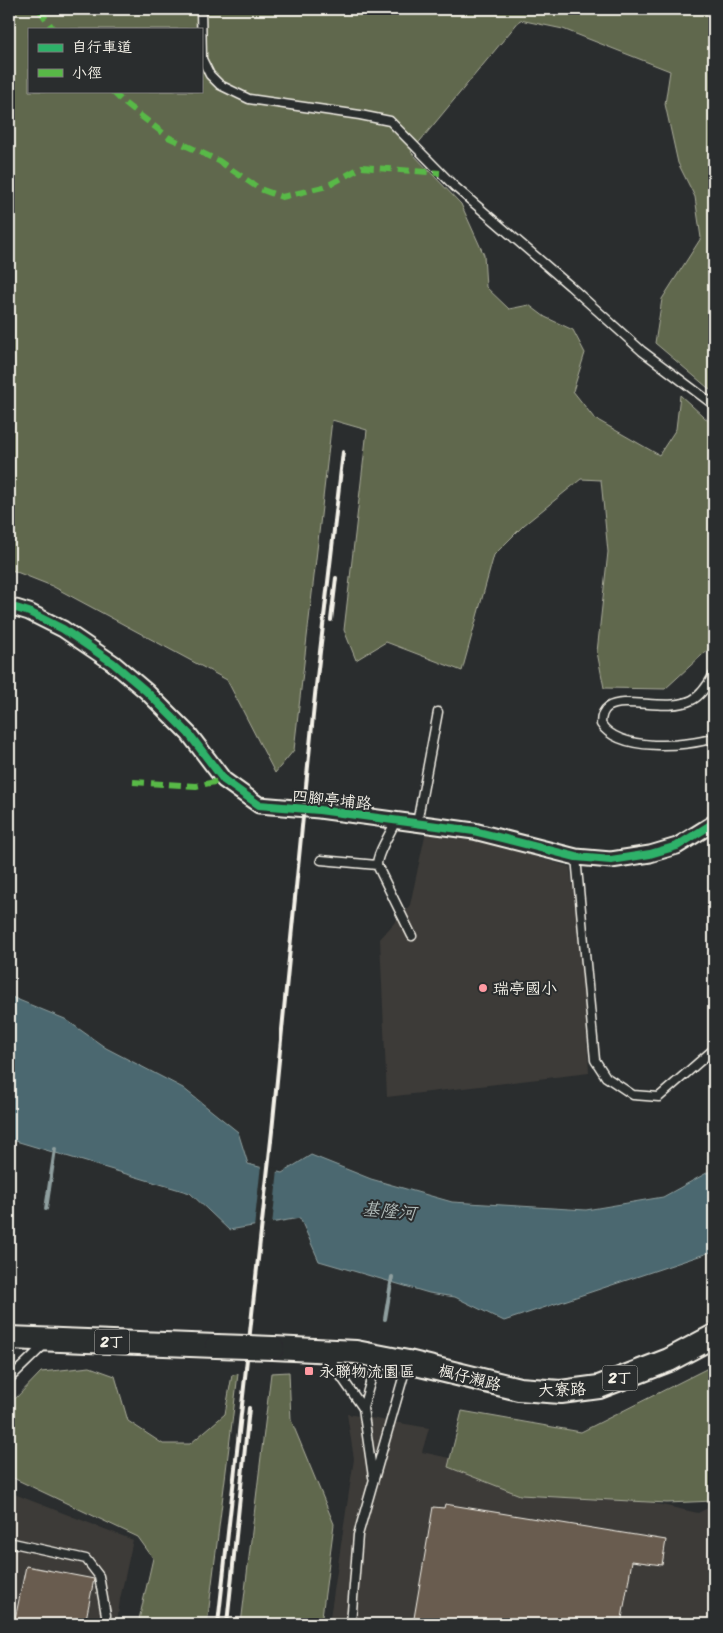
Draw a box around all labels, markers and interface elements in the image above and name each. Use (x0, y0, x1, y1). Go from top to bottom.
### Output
legend (28, 28, 202, 92)
text: 自行車道 (72, 34, 132, 60)
text: 小徑 (72, 60, 102, 86)
street label: 四腳亭埔路 (291, 781, 373, 818)
place label: 瑞亭國小 (493, 974, 557, 1003)
marker: 瑞亭國小 (477, 982, 489, 994)
water label: 基隆河 (361, 1193, 420, 1230)
road number: 2丁 (94, 1330, 130, 1354)
street label: 楓仔瀨路 (435, 1356, 504, 1399)
place label: 永聯物流園區 (319, 1357, 415, 1386)
marker: 永聯物流園區 (303, 1365, 315, 1377)
road number: 2丁 (602, 1366, 638, 1390)
street label: 大寮路 (538, 1374, 587, 1405)

